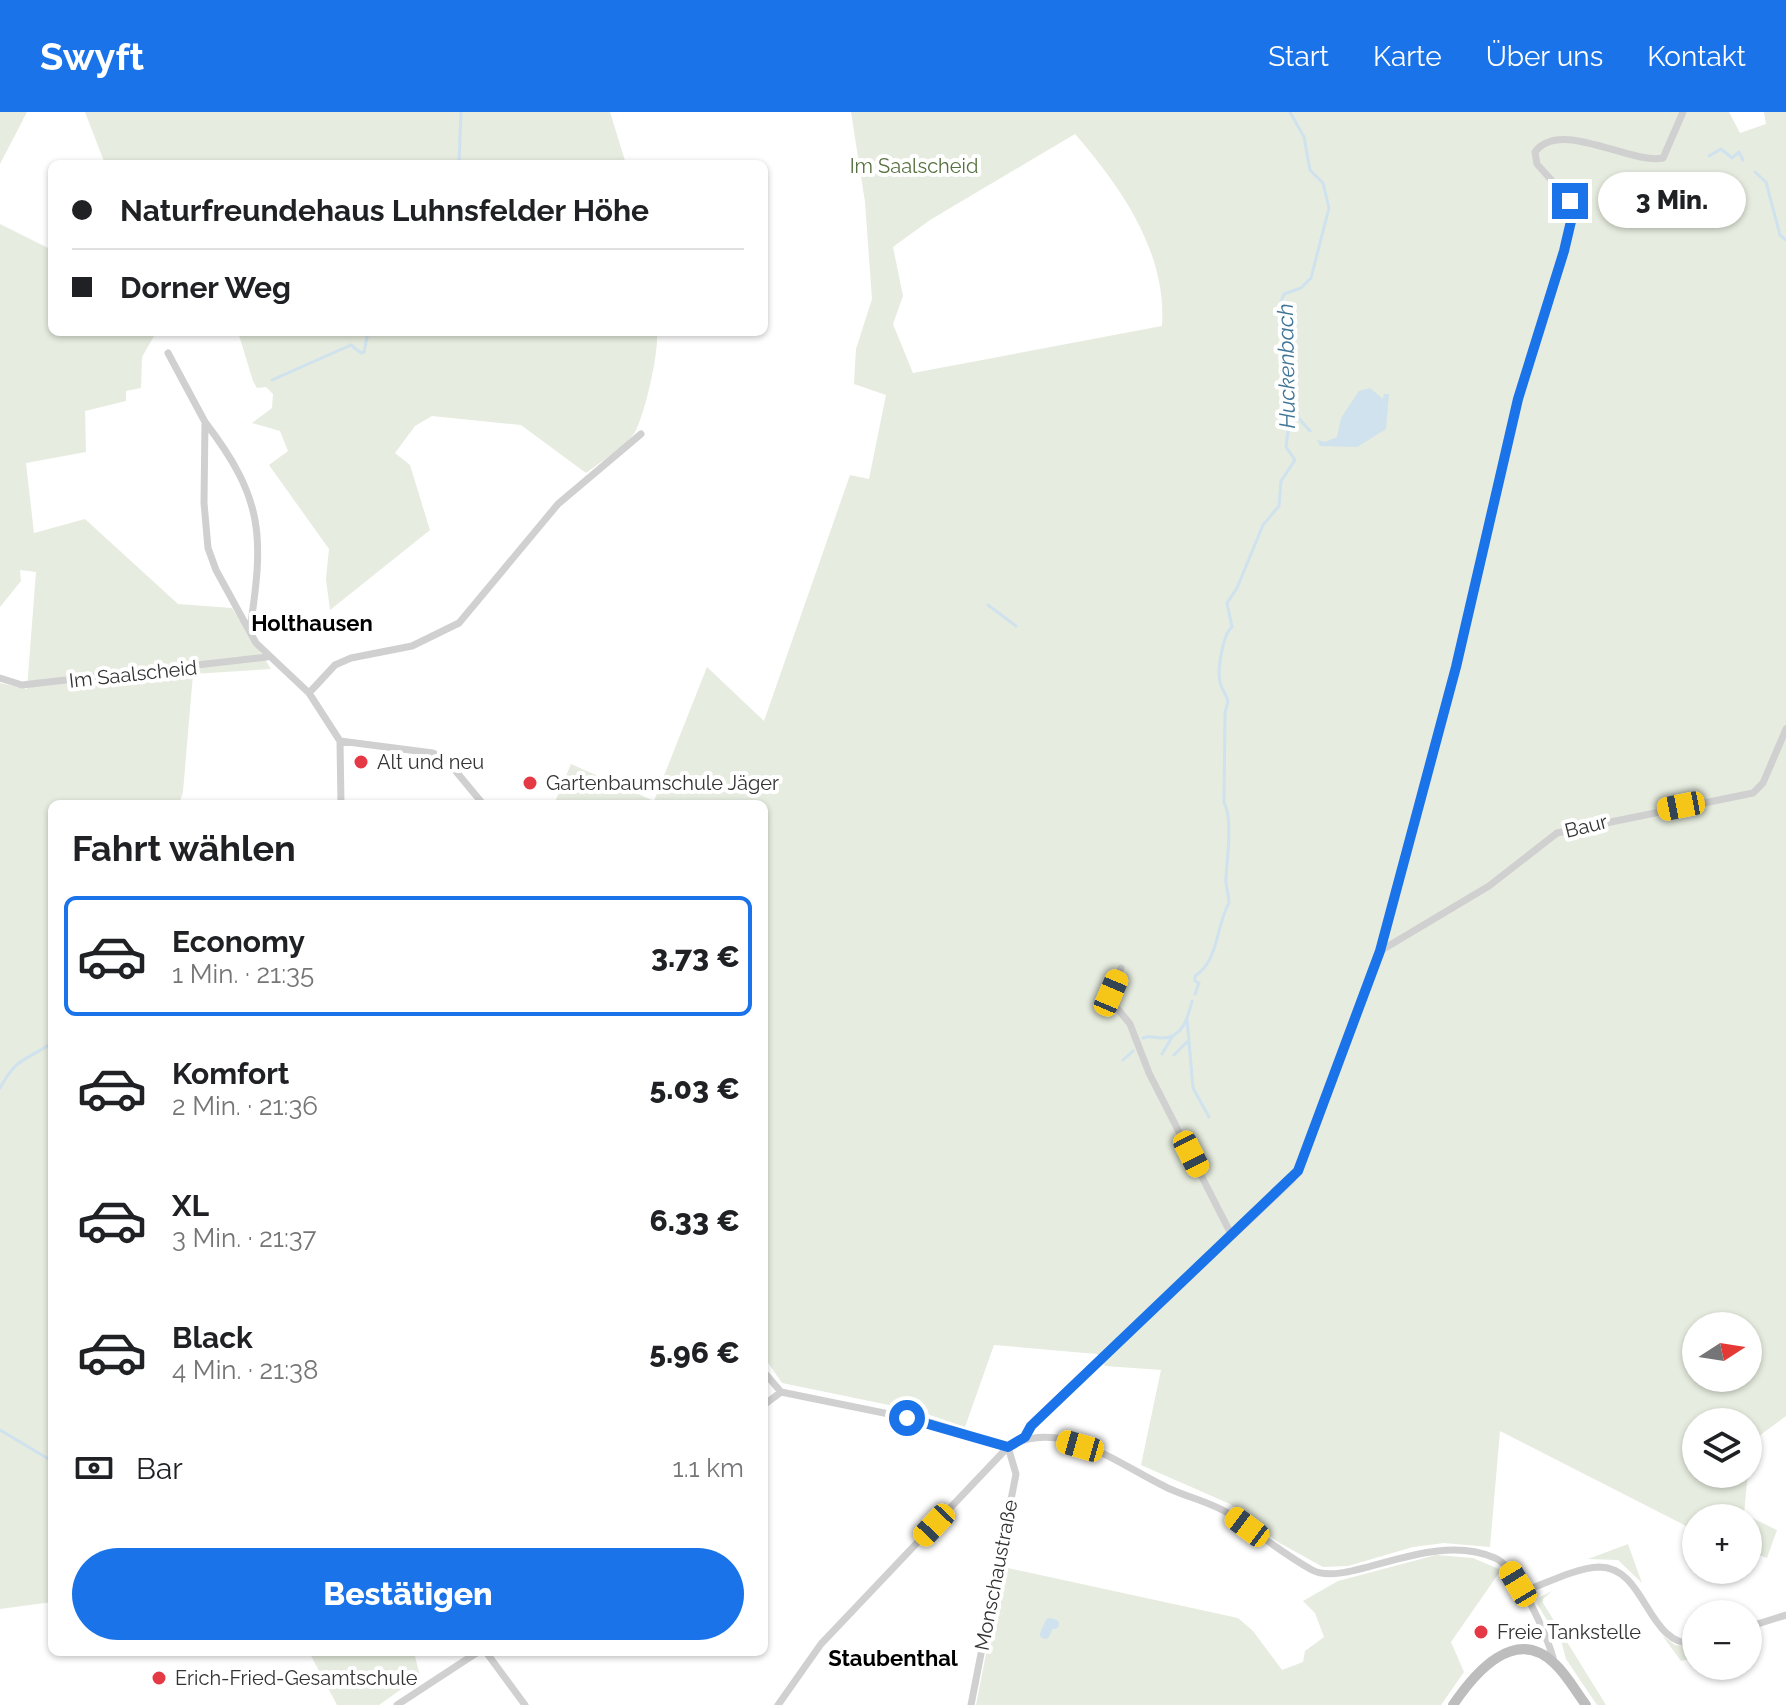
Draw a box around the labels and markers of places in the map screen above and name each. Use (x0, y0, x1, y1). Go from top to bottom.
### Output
place label: Alt und neu (377, 750, 484, 774)
marker: Alt und neu (352, 753, 370, 771)
place label: Gartenbaumschule Jäger (546, 771, 779, 795)
marker: Gartenbaumschule Jäger (521, 774, 539, 792)
place label: Freie Tankstelle (1497, 1620, 1641, 1644)
marker: Freie Tankstelle (1472, 1623, 1490, 1641)
place label: Erich-Fried-Gesamtschule (175, 1666, 418, 1690)
marker: Erich-Fried-Gesamtschule (150, 1669, 168, 1687)

